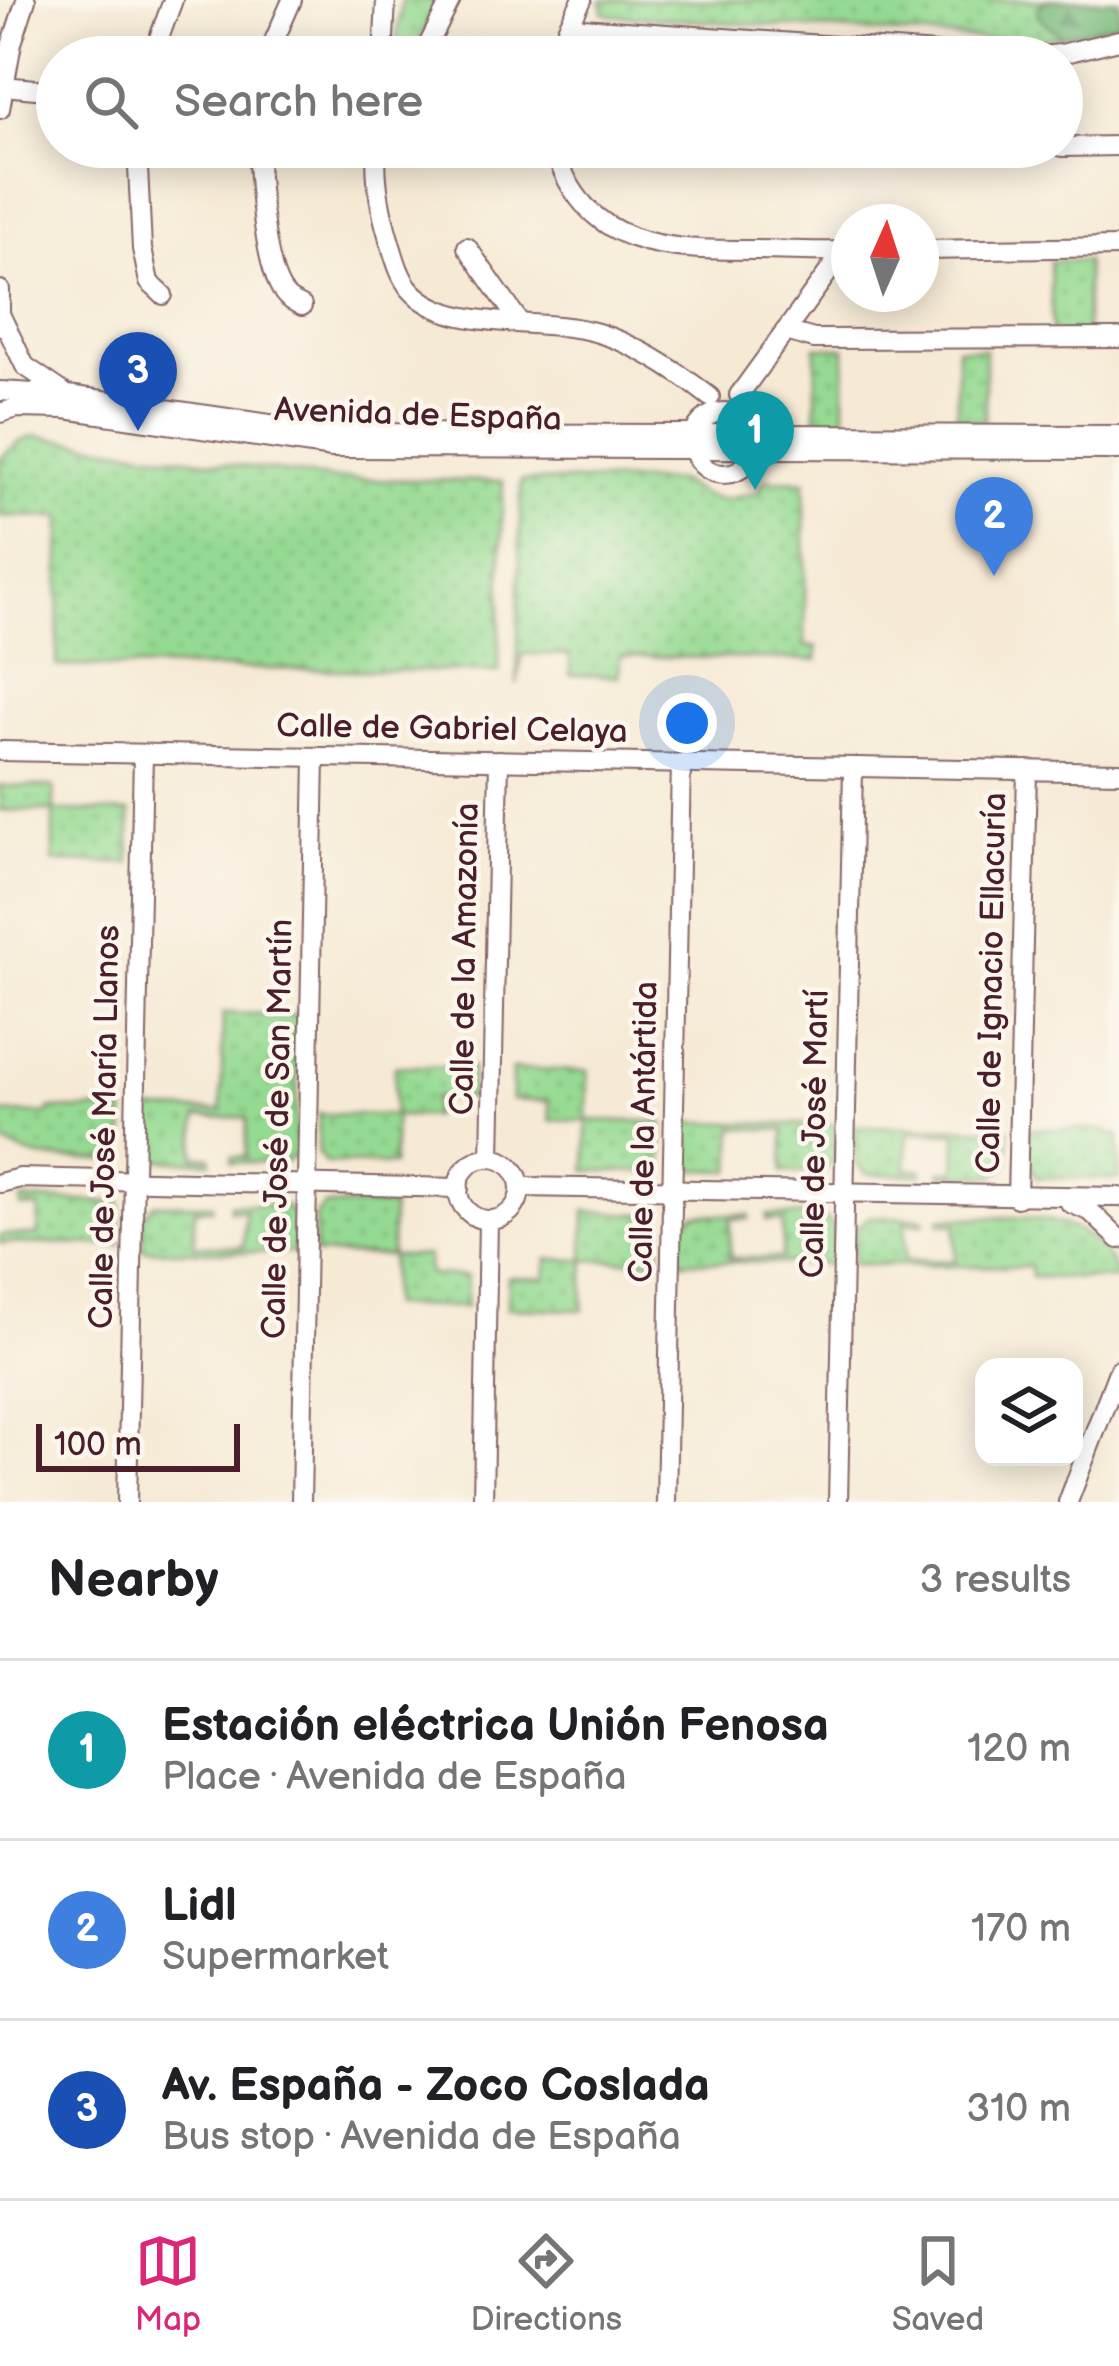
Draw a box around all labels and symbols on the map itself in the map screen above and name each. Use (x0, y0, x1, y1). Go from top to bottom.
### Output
north arrow (831, 204, 939, 312)
pin: 3 (99, 332, 177, 431)
street label: Avenida de España (273, 390, 563, 440)
pin: 1 (716, 391, 794, 490)
pin: 2 (955, 477, 1033, 576)
your location (657, 693, 717, 753)
street label: Calle de Gabriel Celaya (276, 706, 628, 752)
street label: Calle de Ignacio Ellacuría (969, 792, 1015, 1174)
street label: Calle de la Amazonía (442, 802, 488, 1116)
street label: Calle de José de San Martín (254, 919, 302, 1339)
street label: Calle de José María Llanos (81, 925, 129, 1329)
street label: Calle de la Antártida (621, 981, 667, 1283)
street label: Calle de José Martí (792, 989, 838, 1279)
scale bar (36, 1418, 240, 1471)

